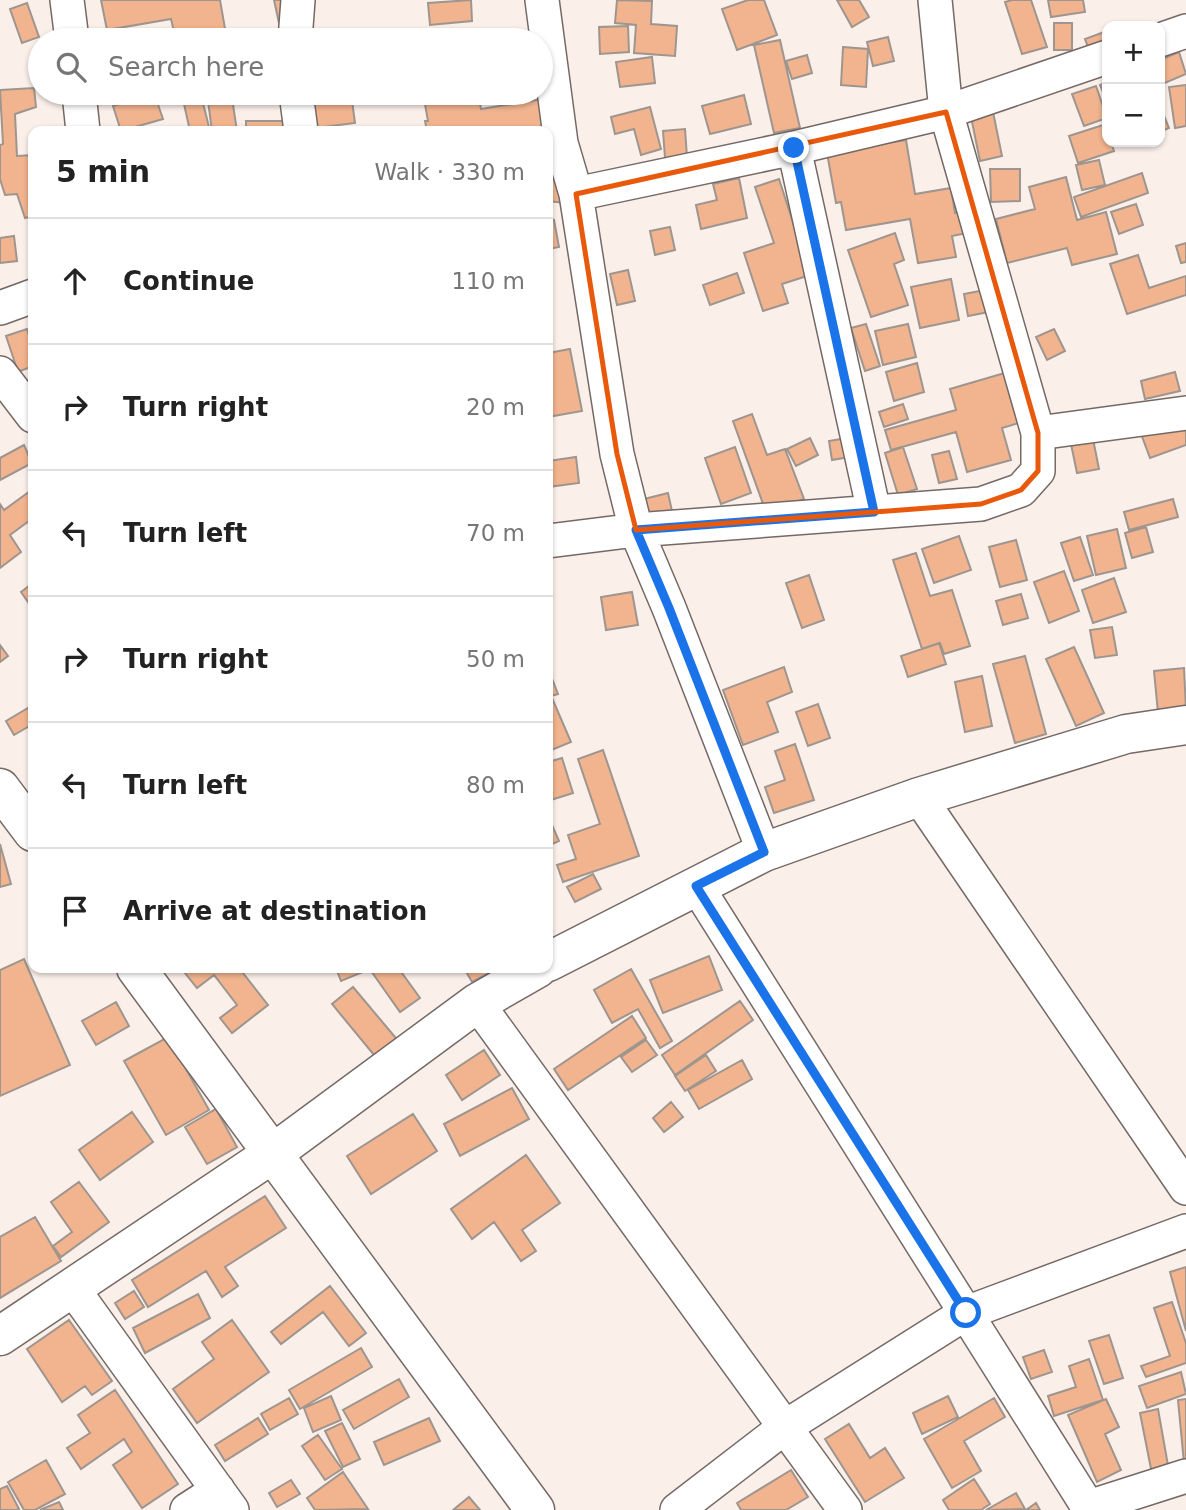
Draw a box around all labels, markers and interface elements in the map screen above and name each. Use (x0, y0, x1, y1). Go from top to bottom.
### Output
map controls (1102, 21, 1165, 147)
button: + (1102, 21, 1165, 84)
search box (28, 28, 553, 105)
icon: search (52, 48, 90, 86)
text: Search here (108, 52, 264, 82)
button: − (1102, 84, 1165, 147)
route end (778, 132, 809, 163)
text: 5 min (56, 154, 150, 189)
text: Walk · 330 m (374, 159, 525, 185)
icon: ahead (56, 262, 94, 300)
text: Continue (123, 266, 254, 296)
text: 110 m (451, 268, 525, 294)
icon: right (56, 388, 94, 426)
text: Turn right (123, 392, 268, 422)
text: 20 m (466, 394, 525, 420)
icon: left (56, 514, 94, 552)
text: Turn left (123, 518, 247, 548)
text: 70 m (466, 520, 525, 546)
icon: right (56, 640, 94, 678)
text: Turn right (123, 644, 268, 674)
text: 50 m (466, 646, 525, 672)
icon: left (56, 766, 94, 804)
text: Turn left (123, 770, 247, 800)
text: 80 m (466, 772, 525, 798)
icon: arrive (56, 892, 94, 930)
text: Arrive at destination (123, 896, 427, 926)
route start (950, 1297, 981, 1328)

